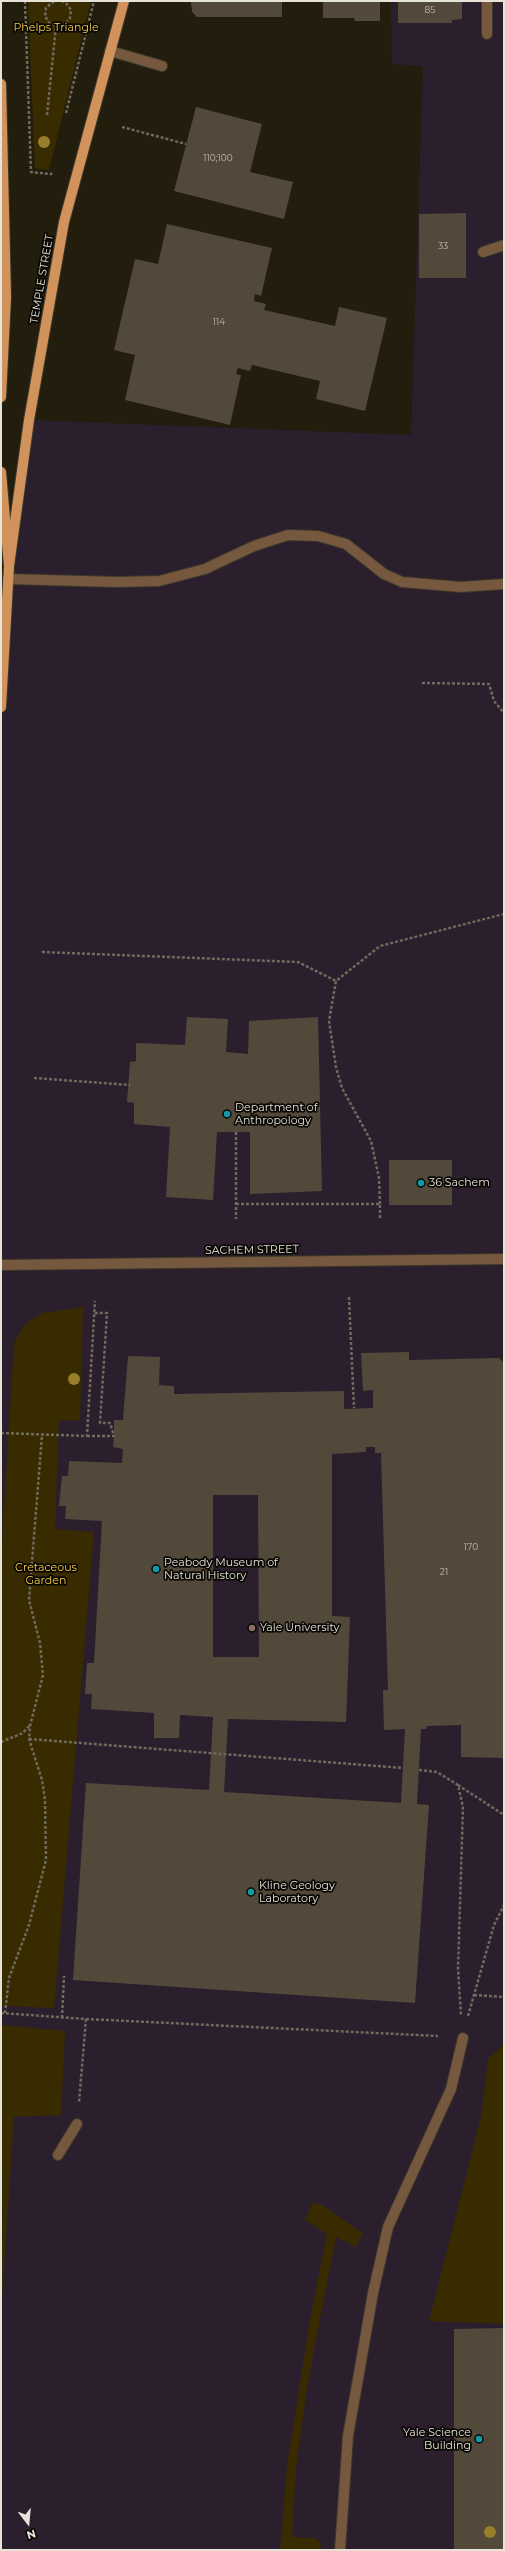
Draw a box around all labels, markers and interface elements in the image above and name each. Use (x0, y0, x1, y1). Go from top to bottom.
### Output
house number: 85 (425, 5, 435, 15)
park label: Phelps Triangle (13, 21, 99, 35)
house number: 110;100 (203, 153, 233, 163)
street label: TEMPLE STREET (28, 233, 56, 325)
house number: 33 (438, 241, 448, 251)
house number: 114 (213, 317, 225, 327)
place label: Department of Anthropology (235, 1101, 317, 1127)
marker: Department of Anthropology (222, 1109, 232, 1119)
place label: 36 Sachem (429, 1176, 490, 1190)
marker: 36 Sachem (416, 1178, 426, 1188)
street label: SACHEM STREET (205, 1243, 299, 1257)
house number: 170 (464, 1542, 478, 1552)
place label: Peabody Museum of Natural History (164, 1556, 278, 1582)
park label: Cretaceous Garden (15, 1561, 77, 1587)
marker: Peabody Museum of Natural History (151, 1564, 161, 1574)
house number: 21 (440, 1567, 448, 1577)
place label: Yale University (260, 1621, 339, 1635)
marker: Yale University (247, 1623, 257, 1633)
place label: Kline Geology Laboratory (259, 1879, 335, 1905)
marker: Kline Geology Laboratory (246, 1887, 256, 1897)
place label: Yale Science Building (403, 2426, 471, 2452)
marker: Yale Science Building (474, 2434, 484, 2444)
north arrow (8, 2503, 48, 2543)
text: N (25, 2527, 38, 2542)

